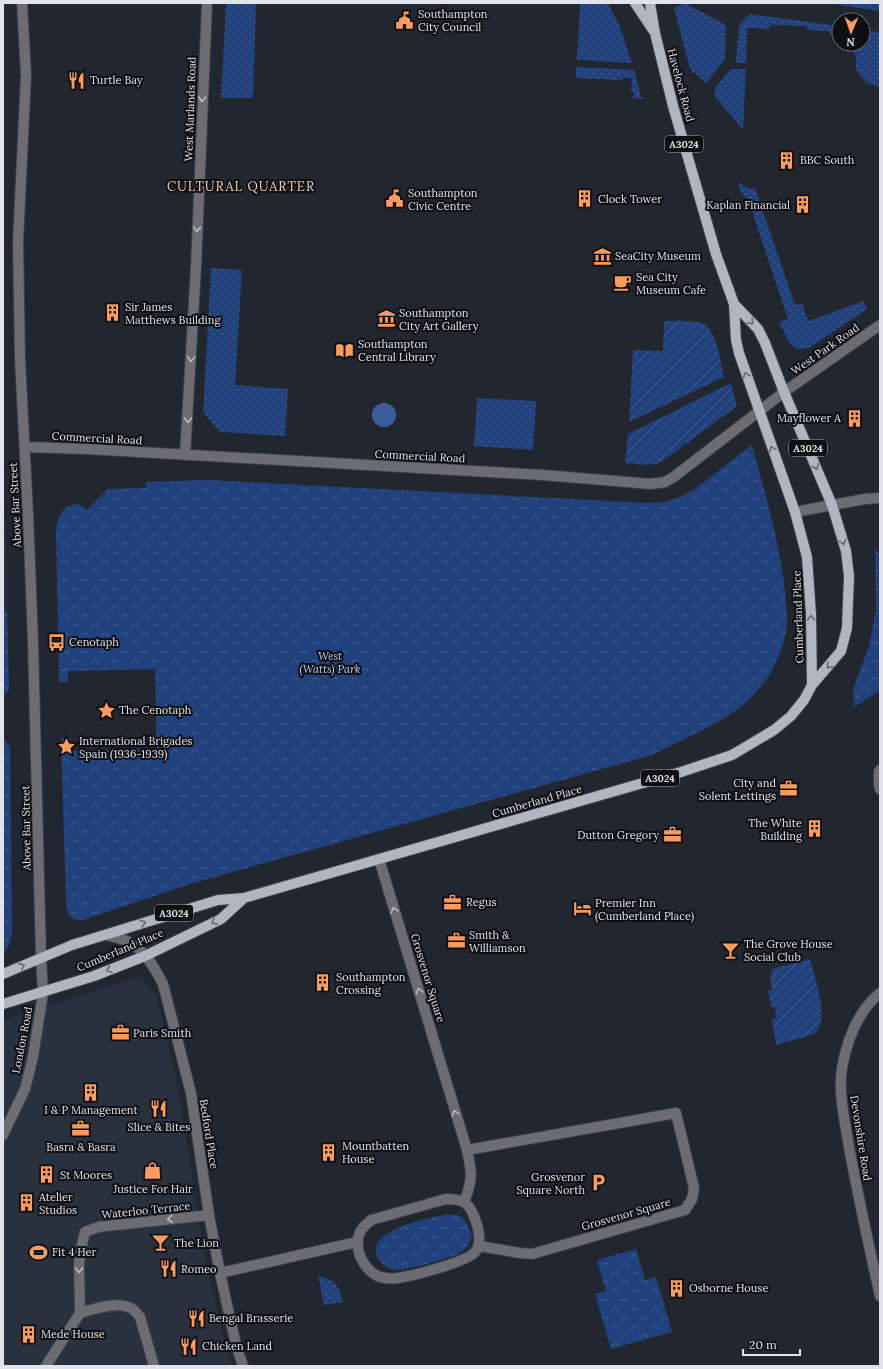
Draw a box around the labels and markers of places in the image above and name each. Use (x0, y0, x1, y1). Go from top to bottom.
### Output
place label: Southampton City Council (418, 7, 488, 34)
public building icon: Southampton City Council (395, 10, 415, 30)
restaurant icon: Turtle Bay (67, 70, 87, 90)
place label: Turtle Bay (90, 73, 143, 87)
building icon: BBC South (777, 150, 797, 170)
place label: BBC South (800, 153, 855, 167)
place label: Southampton Civic Centre (408, 186, 478, 213)
public building icon: Southampton Civic Centre (385, 189, 405, 209)
building icon: Clock Tower (575, 189, 595, 209)
place label: Clock Tower (598, 192, 662, 206)
building icon: Kaplan Financial (793, 195, 813, 215)
place label: Kaplan Financial (706, 198, 790, 212)
museum icon: SeaCity Museum (592, 246, 612, 266)
place label: SeaCity Museum (615, 249, 701, 263)
place label: Sea City Museum Cafe (636, 270, 706, 297)
cafe icon: Sea City Museum Cafe (613, 273, 633, 293)
place label: Sir James Matthews Building (125, 300, 221, 327)
building icon: Sir James Matthews Building (102, 303, 122, 323)
place label: Southampton City Art Gallery (399, 306, 479, 333)
museum icon: Southampton City Art Gallery (376, 309, 396, 329)
place label: Southampton Central Library (358, 337, 436, 364)
library icon: Southampton Central Library (335, 340, 355, 360)
building icon: Mayflower A (844, 408, 864, 428)
place label: Mayflower A (777, 411, 842, 425)
bus stop icon: Cenotaph (46, 632, 66, 652)
place label: Cenotaph (69, 635, 119, 649)
place icon: The Cenotaph (96, 700, 116, 720)
place label: The Cenotaph (119, 703, 192, 717)
place label: International Brigades Spain (1936-1939) (79, 734, 192, 762)
place icon: International Brigades Spain (1936-1939) (56, 737, 76, 757)
place label: City and Solent Lettings (699, 776, 776, 803)
office icon: City and Solent Lettings (779, 779, 799, 799)
place label: The White Building (748, 816, 803, 843)
building icon: The White Building (805, 819, 825, 839)
office icon: Dutton Gregory (662, 825, 682, 845)
place label: Dutton Gregory (577, 828, 659, 842)
office icon: Regus (443, 892, 463, 912)
place label: Regus (466, 895, 497, 909)
place label: Premier Inn (Cumberland Place) (595, 896, 694, 924)
hotel icon: Premier Inn (Cumberland Place) (572, 899, 592, 919)
place label: Smith & Williamson (469, 928, 526, 955)
office icon: Smith & Williamson (446, 931, 466, 951)
place label: The Grove House Social Club (744, 937, 833, 964)
bar icon: The Grove House Social Club (721, 940, 741, 960)
place label: Southampton Crossing (336, 970, 406, 997)
building icon: Southampton Crossing (313, 973, 333, 993)
office icon: Paris Smith (110, 1023, 130, 1043)
place label: Paris Smith (133, 1026, 192, 1040)
building icon: I & P Management (81, 1082, 101, 1102)
restaurant icon: Slice & Bites (149, 1099, 169, 1119)
place label: I & P Management (44, 1103, 138, 1117)
office icon: Basra & Basra (71, 1119, 91, 1139)
place label: Slice & Bites (128, 1120, 190, 1134)
place label: Mountbatten House (342, 1139, 409, 1166)
place label: Basra & Basra (46, 1140, 116, 1154)
building icon: Mountbatten House (319, 1142, 339, 1162)
shop icon: Justice For Hair (143, 1161, 163, 1181)
building icon: St Moores (37, 1165, 57, 1185)
place label: St Moores (60, 1168, 112, 1182)
place label: Grosvenor Square North (516, 1170, 585, 1197)
parking icon: Grosvenor Square North (588, 1173, 608, 1193)
place label: Justice For Hair (112, 1182, 193, 1196)
place label: Atelier Studios (38, 1190, 77, 1217)
building icon: Atelier Studios (16, 1193, 36, 1213)
bar icon: The Lion (151, 1233, 171, 1253)
place label: The Lion (174, 1236, 219, 1250)
sports icon: Fit 4 Her (29, 1242, 49, 1262)
place label: Fit 4 Her (52, 1245, 97, 1259)
restaurant icon: Romeo (158, 1259, 178, 1279)
place label: Romeo (181, 1262, 216, 1276)
building icon: Osborne House (666, 1278, 686, 1298)
place label: Osborne House (689, 1281, 768, 1295)
restaurant icon: Bengal Brasserie (186, 1308, 206, 1328)
place label: Bengal Brasserie (209, 1311, 293, 1325)
building icon: Mede House (18, 1324, 38, 1344)
place label: Mede House (41, 1327, 105, 1341)
restaurant icon: Chicken Land (179, 1336, 199, 1356)
place label: Chicken Land (202, 1339, 273, 1353)

